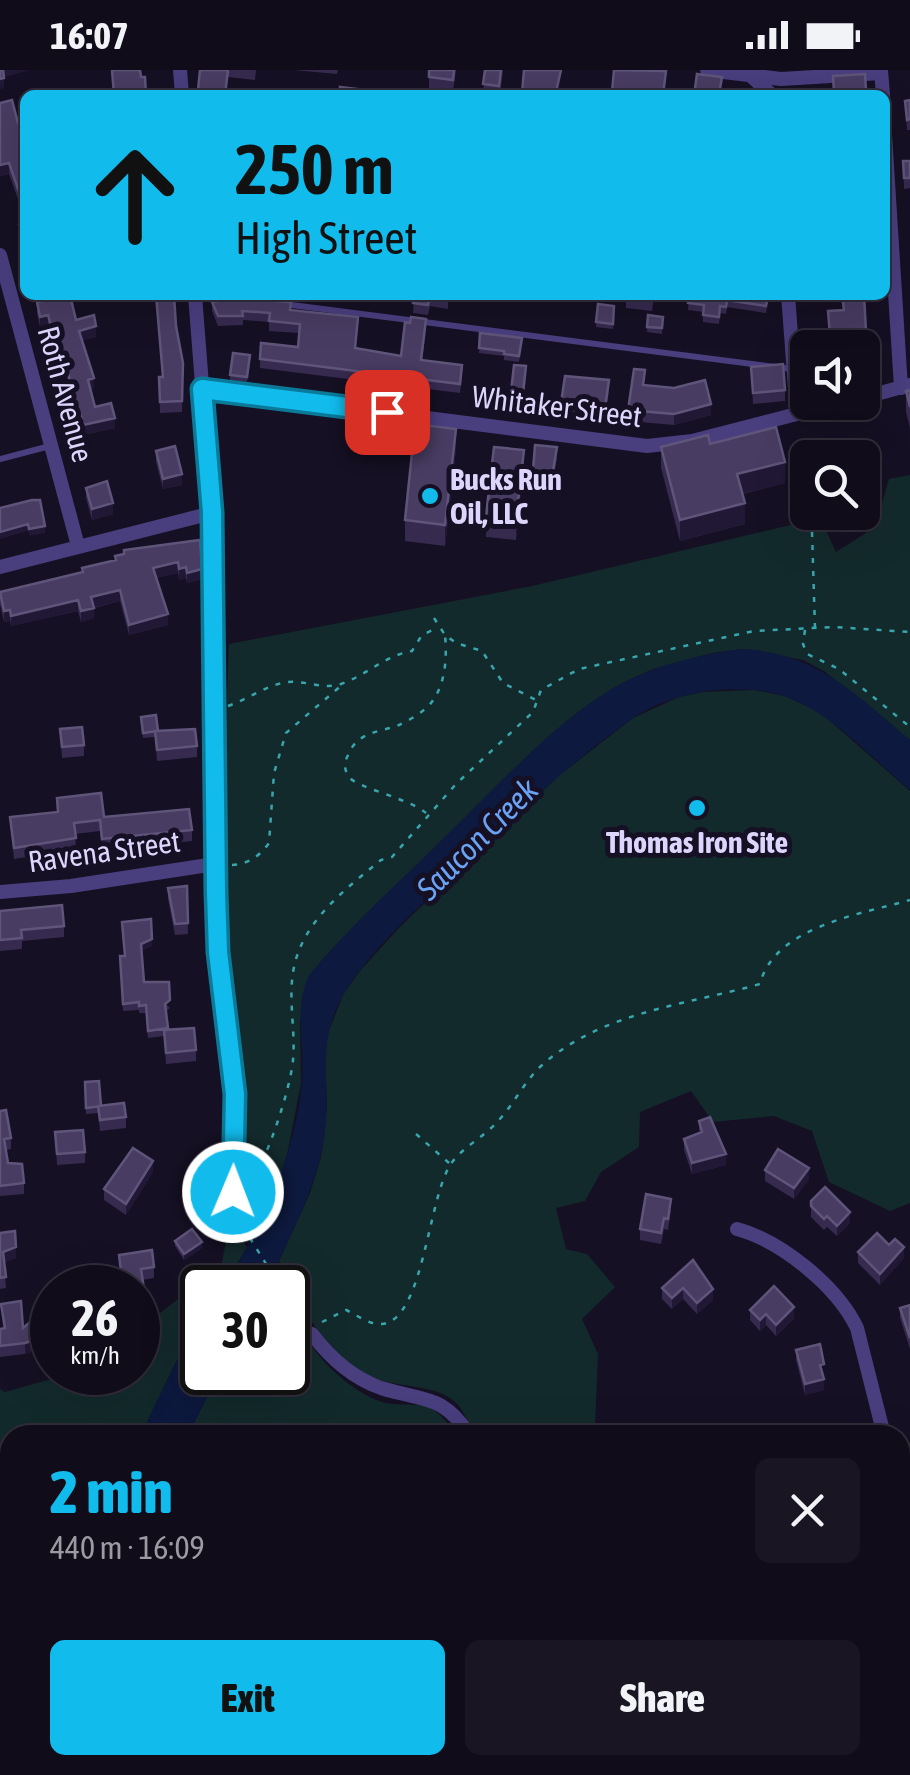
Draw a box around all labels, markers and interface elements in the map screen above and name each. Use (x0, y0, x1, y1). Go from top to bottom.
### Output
text: 16:07 (50, 14, 129, 57)
text: 250 m (235, 129, 394, 209)
icon: ahead (70, 130, 200, 260)
text: High Street (235, 212, 418, 264)
street label: Roth Avenue (32, 322, 100, 466)
map controls (790, 330, 880, 530)
button: sound (790, 330, 880, 420)
pin (345, 370, 430, 455)
street label: Whitaker Street (470, 379, 644, 433)
icon: arrive (360, 385, 415, 440)
button: search (790, 440, 880, 530)
place label: Bucks Run Oil, LLC (450, 462, 562, 530)
marker: Bucks Run Oil, LLC (419, 485, 441, 507)
water label: Saucon Creek (408, 770, 546, 908)
marker: Thomas Iron Site (686, 797, 708, 819)
street label: Ravena Street (26, 824, 182, 878)
place label: Thomas Iron Site (606, 825, 788, 859)
position arrow (181, 1140, 285, 1244)
speed limit sign: 30 (180, 1265, 310, 1395)
text: 26 (71, 1289, 118, 1347)
text: km/h (70, 1341, 120, 1369)
text: 2 min (50, 1457, 173, 1526)
button: close (755, 1458, 860, 1563)
text: 440 m · 16:09 (50, 1529, 205, 1566)
button: Exit (50, 1640, 445, 1755)
button: Share (465, 1640, 860, 1755)

